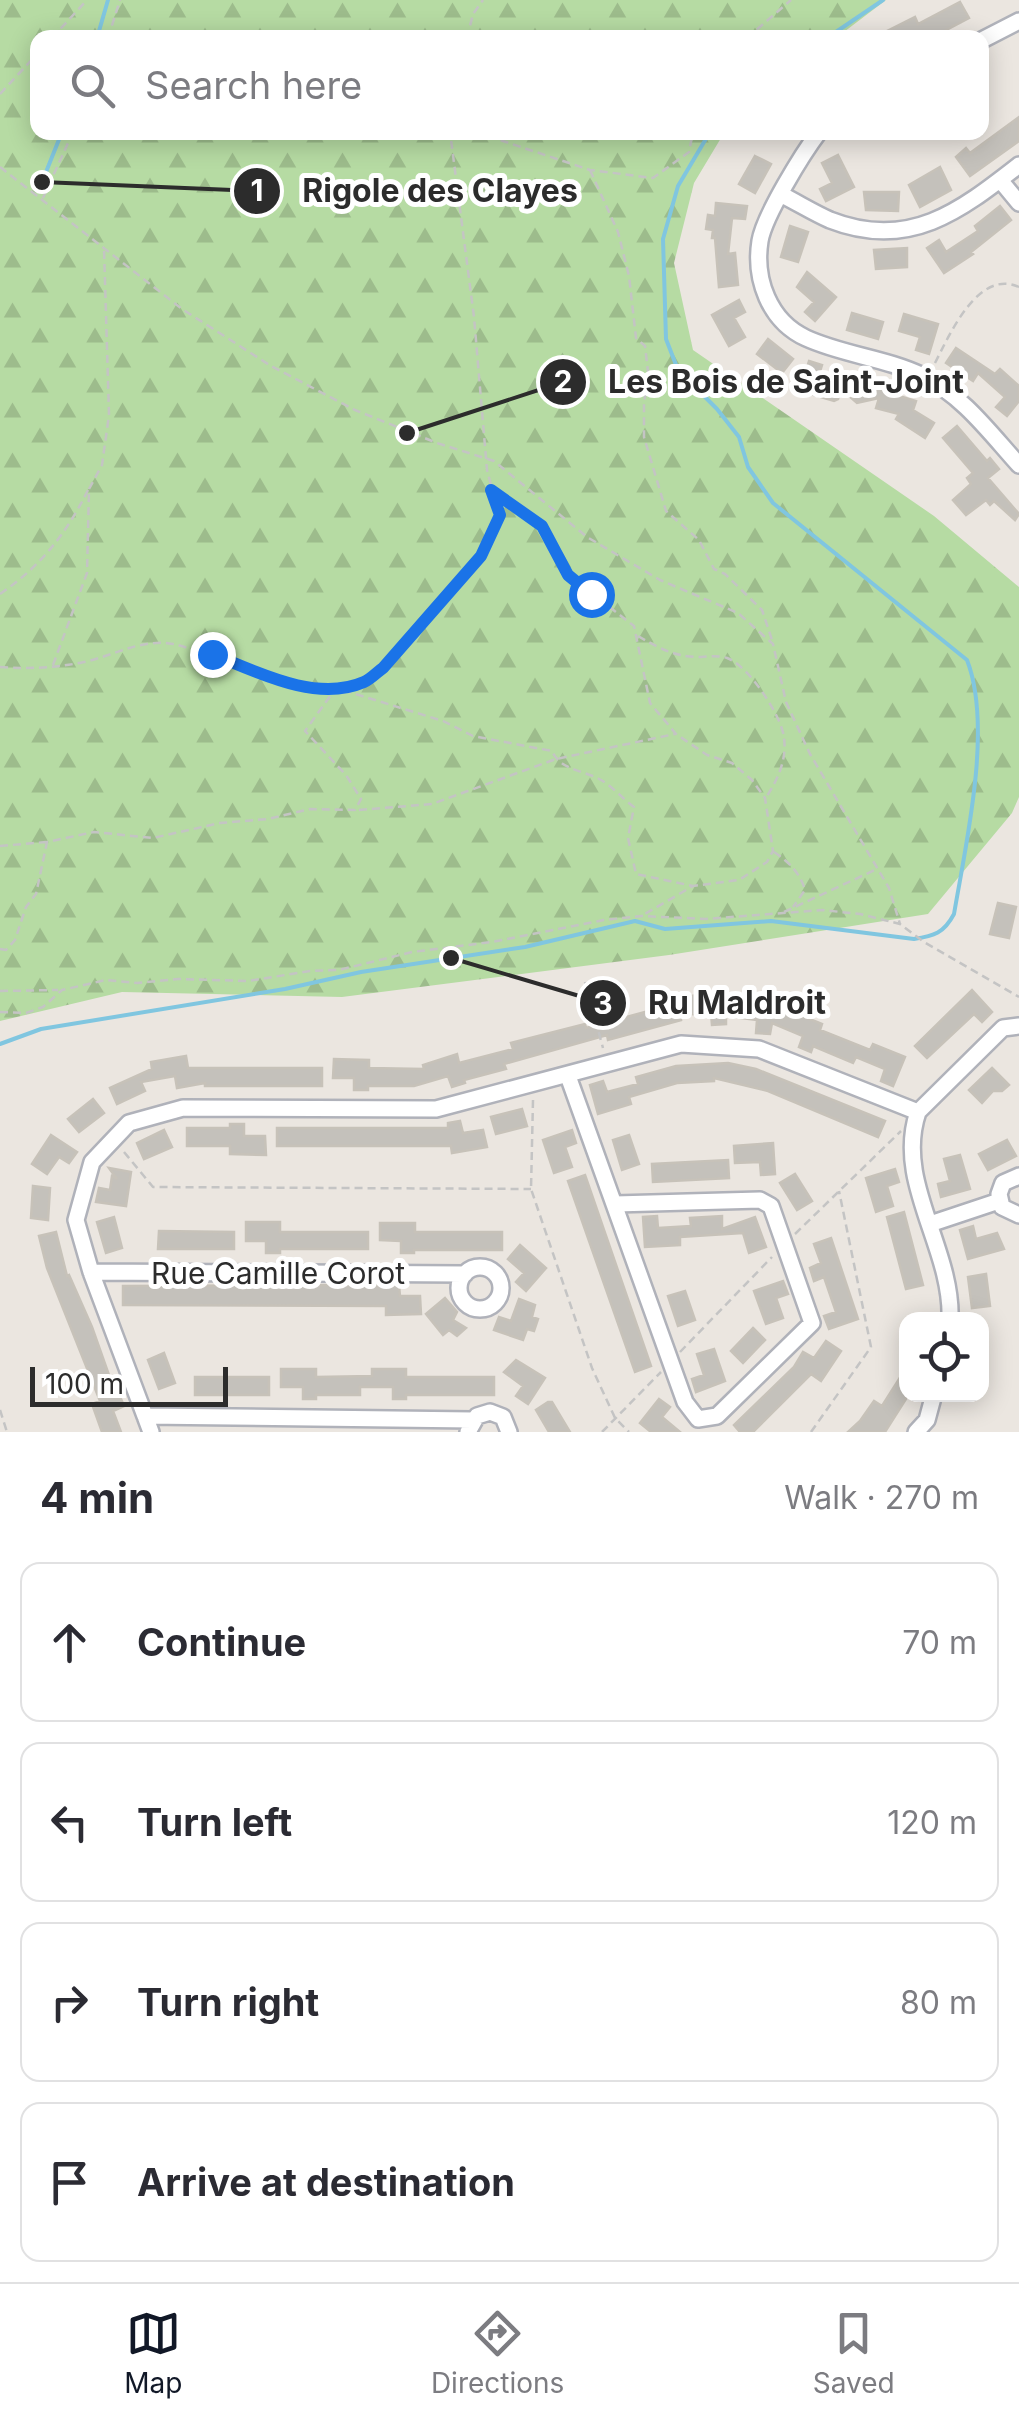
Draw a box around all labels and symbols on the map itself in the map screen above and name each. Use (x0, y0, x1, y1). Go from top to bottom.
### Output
callout: Rigole des Clayes (232, 160, 598, 222)
text: Rigole des Clayes (302, 171, 578, 210)
text: 1 (251, 172, 263, 208)
callout: Les Bois de Saint-Joint (538, 351, 984, 413)
text: Les Bois de Saint-Joint (608, 362, 964, 401)
text: 2 (554, 363, 572, 399)
route start (569, 572, 615, 618)
route end (190, 632, 236, 678)
callout: Ru Maldroit (578, 972, 846, 1034)
text: Ru Maldroit (648, 983, 826, 1022)
text: 3 (593, 985, 613, 1021)
street label: Rue Camille Corot (151, 1255, 405, 1291)
scale bar (30, 1362, 228, 1406)

